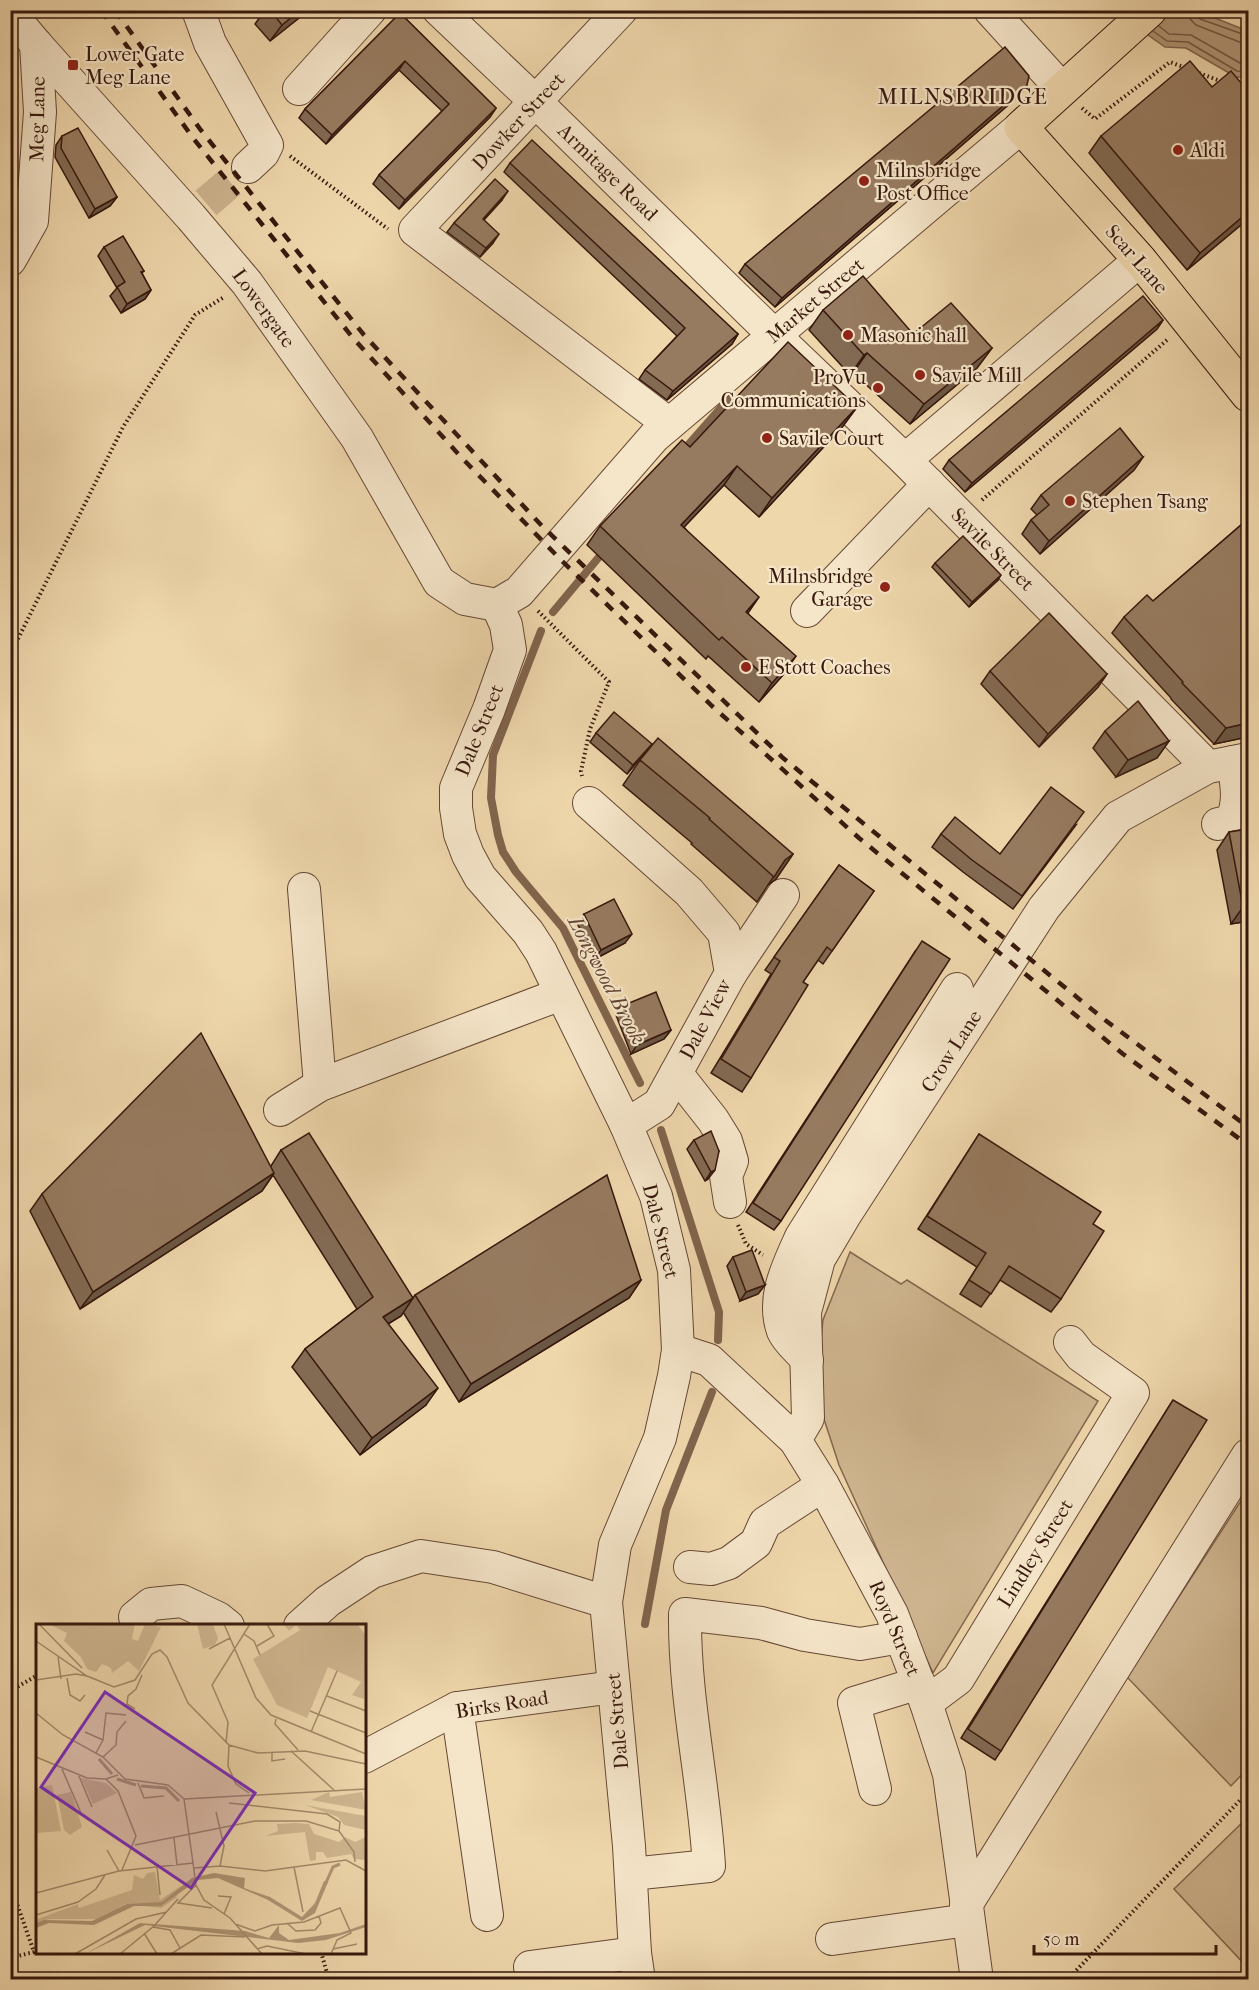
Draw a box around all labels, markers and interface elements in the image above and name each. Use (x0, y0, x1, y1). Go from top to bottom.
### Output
place label: Lower Gate Meg Lane (85, 43, 185, 89)
marker: Lower Gate Meg Lane (66, 58, 80, 72)
street label: Dowker Street (467, 68, 569, 175)
street label: Meg Lane (25, 76, 50, 162)
district label: MILNSBRIDGE (878, 84, 1048, 110)
street label: Armitage Road (552, 118, 663, 226)
place label: Aldi (1189, 139, 1225, 162)
marker: Aldi (1171, 143, 1185, 157)
place label: Milnsbridge Post Office (876, 159, 981, 205)
marker: Milnsbridge Post Office (857, 174, 871, 188)
street label: Scar Lane (1100, 220, 1173, 299)
street label: Market Street (762, 253, 869, 348)
street label: Lowergate (227, 264, 300, 352)
place label: Masonic hall (860, 324, 967, 347)
marker: Masonic hall (841, 328, 855, 342)
place label: Savile Mill (932, 364, 1022, 387)
place label: ProVu Communications (721, 366, 867, 412)
marker: Savile Mill (913, 368, 927, 382)
marker: ProVu Communications (871, 381, 885, 395)
place label: Savile Court (779, 427, 884, 450)
marker: Savile Court (760, 431, 774, 445)
place label: Stephen Tsang (1082, 490, 1208, 513)
marker: Stephen Tsang (1063, 494, 1077, 508)
street label: Savile Street (947, 503, 1039, 595)
place label: Milnsbridge Garage (768, 565, 873, 611)
marker: Milnsbridge Garage (878, 580, 892, 594)
place label: E Stott Coaches (758, 656, 891, 679)
marker: E Stott Coaches (739, 660, 753, 674)
street label: Dale Street (451, 681, 508, 779)
water label: Longwood Brook (562, 910, 651, 1048)
street label: Dale View (675, 974, 737, 1063)
street label: Crow Lane (916, 1006, 987, 1097)
street label: Dale Street (638, 1181, 683, 1281)
street label: Lindley Street (993, 1495, 1078, 1612)
street label: Royd Street (864, 1577, 925, 1679)
inset map (36, 1624, 366, 1954)
street label: Dale Street (602, 1672, 633, 1770)
street label: Birks Road (454, 1686, 551, 1723)
scale bar (1034, 1918, 1216, 1956)
text: 50 m (1043, 1929, 1080, 1950)

